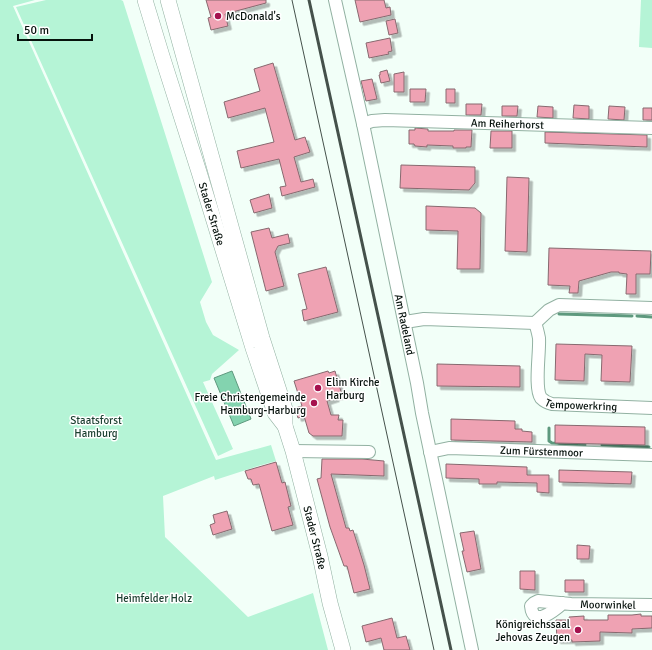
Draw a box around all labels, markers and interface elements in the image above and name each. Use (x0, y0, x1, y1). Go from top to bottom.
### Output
place label: McDonald's (226, 10, 281, 23)
marker: McDonald's (213, 11, 223, 21)
scale bar (18, 16, 92, 42)
text: 50 m (24, 23, 49, 38)
street label: Am Reiherhorst (471, 117, 544, 132)
street label: Stader Straße (196, 181, 227, 247)
street label: Am Radeland (392, 293, 417, 357)
place label: Elim Kirche Harburg (326, 376, 380, 402)
marker: Elim Kirche Harburg (313, 383, 323, 393)
place label: Freie Christengemeinde Hamburg-Harburg (194, 391, 306, 417)
street label: Tempowerkring (543, 396, 618, 414)
marker: Freie Christengemeinde Hamburg-Harburg (309, 398, 319, 408)
park label: Staatsforst Hamburg (70, 414, 122, 440)
street label: Zum Fürstenmoor (500, 444, 583, 460)
street label: Stader Straße (300, 504, 329, 571)
park label: Heimfelder Holz (116, 592, 192, 605)
street label: Moorwinkel (580, 598, 636, 612)
place label: Königreichssaal Jehovas Zeugen (495, 618, 570, 644)
marker: Königreichssaal Jehovas Zeugen (573, 625, 583, 635)

